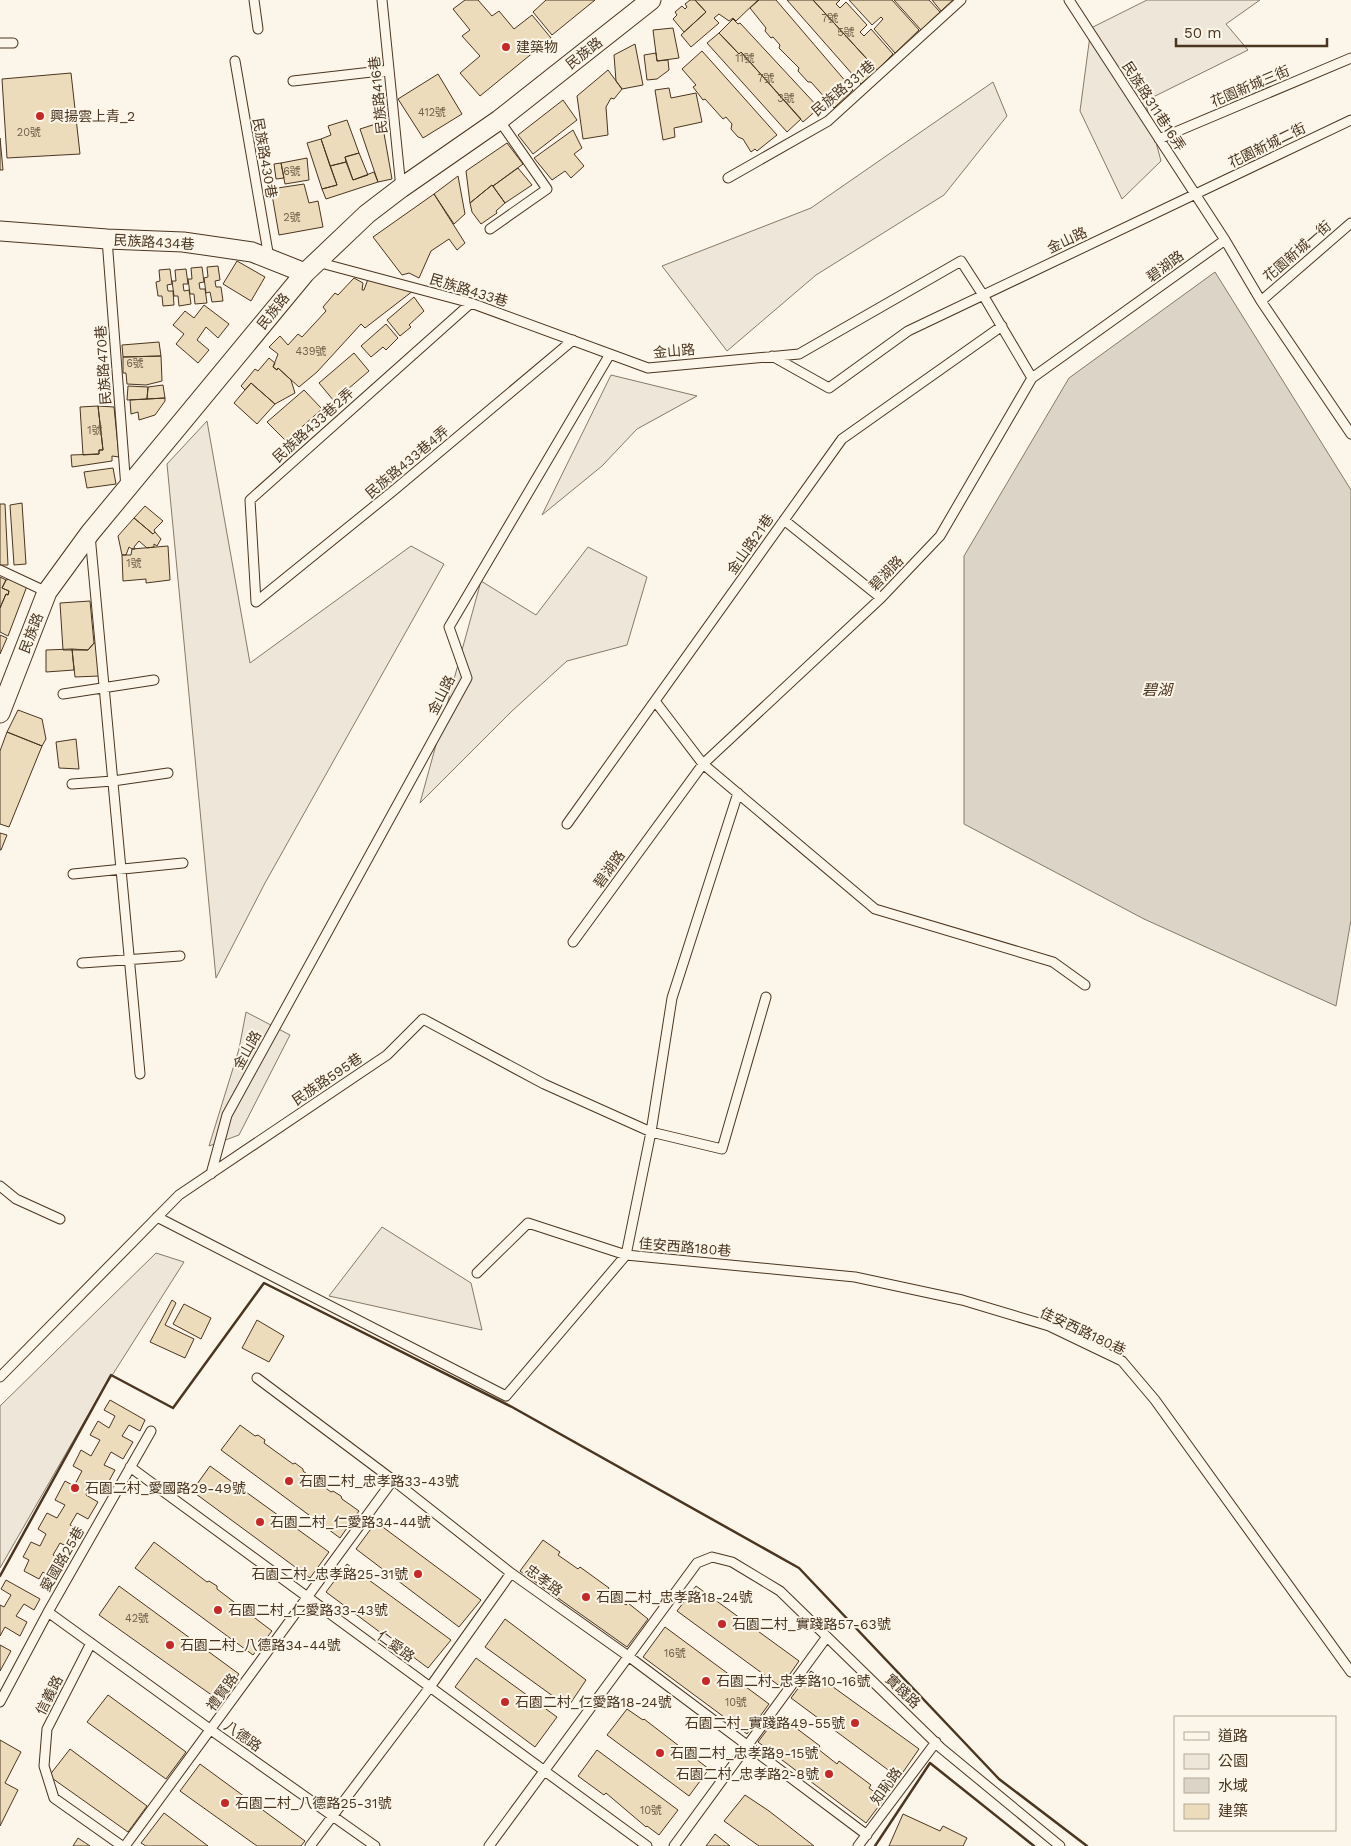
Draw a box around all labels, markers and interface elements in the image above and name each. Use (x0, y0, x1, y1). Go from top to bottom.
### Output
house number: 7號 (821, 12, 839, 25)
scale bar (1176, 15, 1327, 47)
text: 50 m (1184, 24, 1221, 42)
house number: 5號 (837, 26, 855, 39)
street label: 民族路 (563, 34, 605, 72)
place label: 建築物 (516, 39, 558, 55)
marker: 建築物 (500, 41, 512, 53)
house number: 11號 (735, 52, 755, 65)
street label: 民族路416巷 (366, 55, 390, 135)
street label: 民族路331巷 (808, 57, 878, 119)
street label: 民族路311巷16弄 (1119, 58, 1189, 154)
street label: 花園新城三街 (1208, 62, 1292, 110)
house number: 7號 (757, 72, 775, 85)
house number: 3號 (777, 92, 795, 105)
house number: 412號 (418, 106, 446, 119)
place label: 興揚雲上青_2 (50, 108, 135, 124)
marker: 興揚雲上青_2 (34, 110, 46, 122)
street label: 民族路430巷 (250, 117, 280, 199)
street label: 花園新城二街 (1226, 119, 1308, 171)
house number: 20號 (17, 126, 41, 139)
house number: 6號 (283, 165, 301, 178)
house number: 2號 (283, 211, 301, 224)
street label: 花園新城一街 (1260, 217, 1334, 285)
street label: 金山路 (1045, 224, 1089, 256)
street label: 民族路434巷 (113, 232, 195, 252)
street label: 碧湖路 (1143, 247, 1187, 285)
street label: 民族路433巷 (428, 271, 510, 309)
street label: 民族路 (254, 290, 292, 332)
street label: 民族路470巷 (92, 324, 114, 406)
street label: 金山路 (652, 341, 696, 361)
house number: 439號 (296, 345, 326, 358)
house number: 6號 (126, 357, 144, 370)
street label: 民族路433巷2弄 (269, 385, 357, 465)
street label: 民族路433巷4弄 (362, 423, 452, 501)
house number: 1號 (87, 424, 103, 437)
street label: 金山路21巷 (723, 511, 777, 577)
street label: 碧湖路 (866, 552, 906, 594)
house number: 1號 (126, 557, 142, 570)
street label: 民族路 (16, 611, 46, 655)
street label: 金山路 (424, 673, 458, 717)
water label: 碧湖 (1142, 681, 1174, 699)
street label: 碧湖路 (590, 847, 628, 891)
street label: 金山路 (230, 1028, 264, 1072)
street label: 民族路595巷 (289, 1050, 365, 1108)
street label: 佳安西路180巷 (638, 1235, 732, 1259)
street label: 佳安西路180巷 (1038, 1304, 1128, 1358)
place label: 石園二村_忠孝路33-43號 (299, 1473, 459, 1489)
marker: 石園二村_忠孝路33-43號 (283, 1475, 295, 1487)
place label: 石園二村_愛國路29-49號 (85, 1480, 246, 1496)
marker: 石園二村_愛國路29-49號 (69, 1482, 81, 1494)
place label: 石園二村_仁愛路34-44號 (270, 1514, 431, 1530)
marker: 石園二村_仁愛路34-44號 (254, 1516, 266, 1528)
street label: 愛國路25巷 (37, 1524, 87, 1594)
street label: 忠孝路 (522, 1561, 566, 1599)
place label: 石園二村_忠孝路25-31號 (252, 1566, 408, 1582)
marker: 石園二村_忠孝路25-31號 (412, 1568, 424, 1580)
place label: 石園二村_忠孝路18-24號 (596, 1589, 753, 1605)
marker: 石園二村_忠孝路18-24號 (580, 1591, 592, 1603)
place label: 石園二村_仁愛路33-43號 (228, 1602, 388, 1618)
marker: 石園二村_仁愛路33-43號 (212, 1604, 224, 1616)
house number: 42號 (125, 1612, 149, 1625)
place label: 石園二村_實踐路57-63號 (732, 1616, 891, 1632)
marker: 石園二村_實踐路57-63號 (716, 1618, 728, 1630)
street label: 仁愛路 (374, 1627, 418, 1665)
place label: 石園二村_八德路34-44號 (180, 1637, 341, 1653)
marker: 石園二村_八德路34-44號 (164, 1639, 176, 1651)
house number: 16號 (664, 1647, 686, 1660)
street label: 禮賢路 (203, 1670, 241, 1714)
street label: 實踐路 (882, 1671, 924, 1711)
street label: 信義路 (32, 1673, 66, 1717)
place label: 石園二村_忠孝路10-16號 (716, 1673, 870, 1689)
marker: 石園二村_忠孝路10-16號 (700, 1675, 712, 1687)
place label: 石園二村_仁愛路18-24號 (515, 1694, 672, 1710)
marker: 石園二村_仁愛路18-24號 (499, 1696, 511, 1708)
house number: 10號 (725, 1696, 747, 1709)
place label: 石園二村_實踐路49-55號 (685, 1715, 845, 1731)
legend (1174, 1716, 1336, 1831)
street label: 八德路 (221, 1717, 265, 1755)
marker: 石園二村_實踐路49-55號 (849, 1717, 861, 1729)
text: 道路 (1218, 1727, 1248, 1745)
place label: 石園二村_忠孝路9-15號 (670, 1745, 818, 1761)
marker: 石園二村_忠孝路9-15號 (654, 1747, 666, 1759)
text: 公園 (1218, 1752, 1248, 1770)
street label: 知恥路 (867, 1764, 905, 1808)
place label: 石園二村_忠孝路2-8號 (676, 1766, 819, 1782)
marker: 石園二村_忠孝路2-8號 (823, 1768, 835, 1780)
text: 水域 (1218, 1777, 1248, 1795)
place label: 石園二村_八德路25-31號 (235, 1795, 391, 1811)
marker: 石園二村_八德路25-31號 (219, 1797, 231, 1809)
text: 建築 (1218, 1802, 1248, 1820)
house number: 10號 (640, 1804, 662, 1817)

